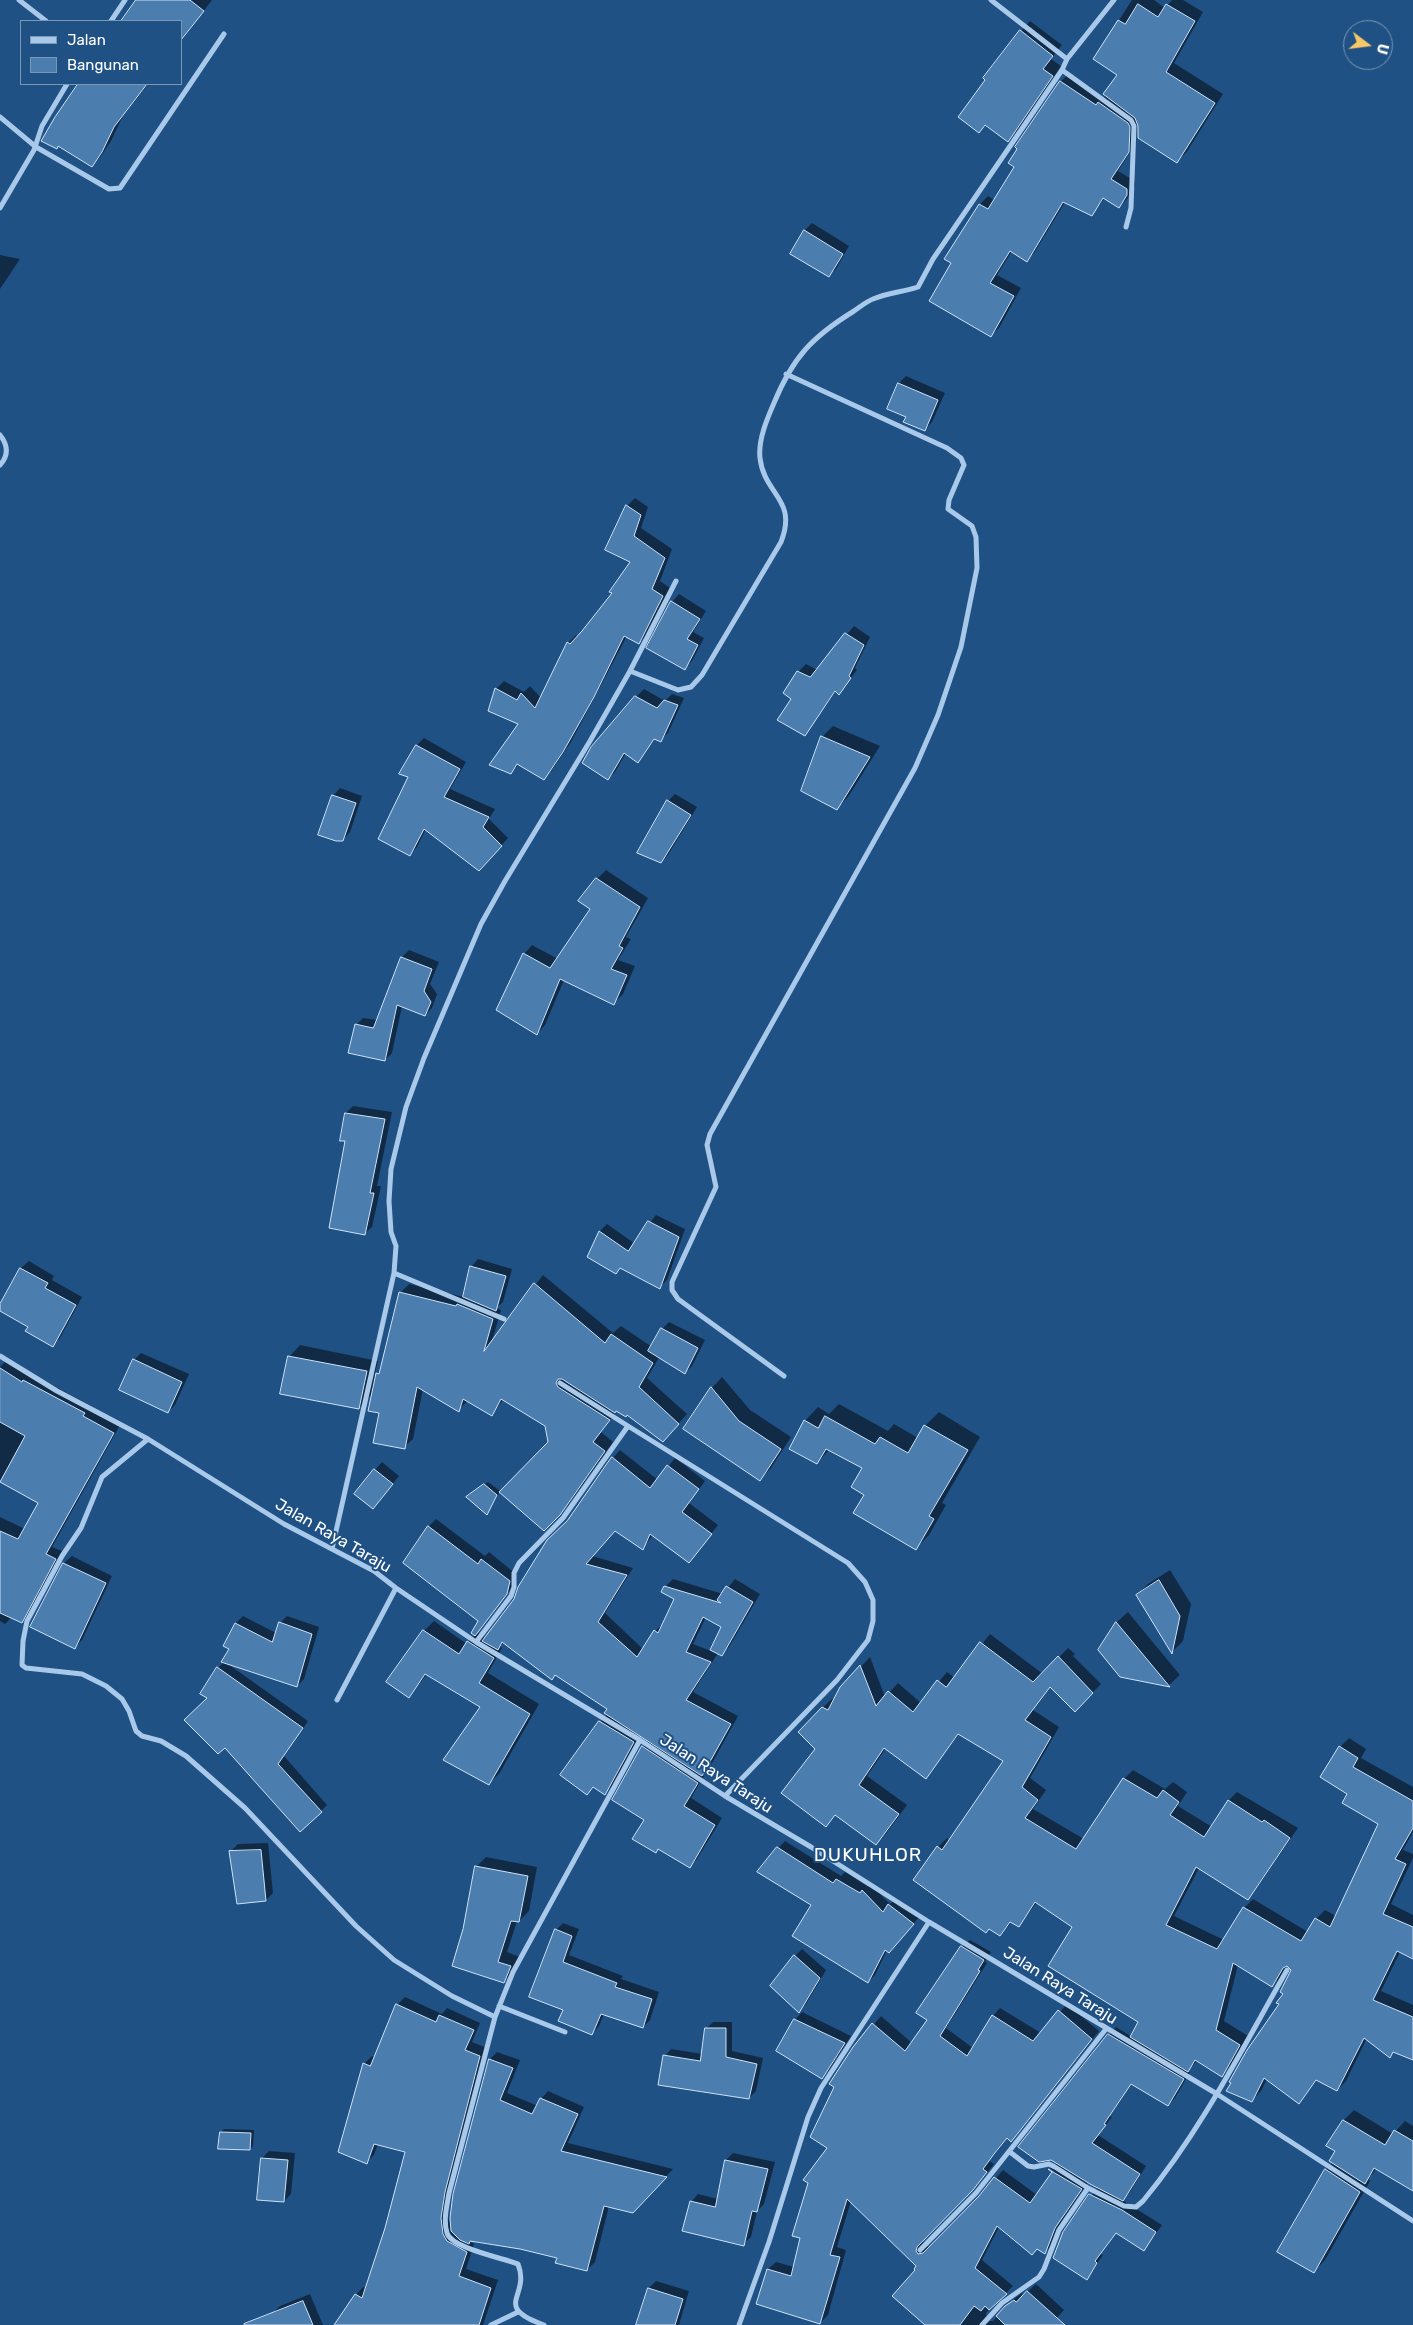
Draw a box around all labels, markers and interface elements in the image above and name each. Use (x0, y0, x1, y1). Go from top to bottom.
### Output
legend (20, 20, 182, 85)
north arrow (1343, 20, 1393, 70)
text: Jalan (67, 31, 106, 49)
text: U (1372, 42, 1392, 56)
text: Bangunan (67, 56, 139, 74)
street label: Jalan Raya Taraju (272, 1495, 394, 1577)
street label: Jalan Raya Taraju (656, 1730, 776, 1818)
district label: DUKUHLOR (813, 1845, 923, 1867)
street label: Jalan Raya Taraju (999, 1943, 1121, 2029)

